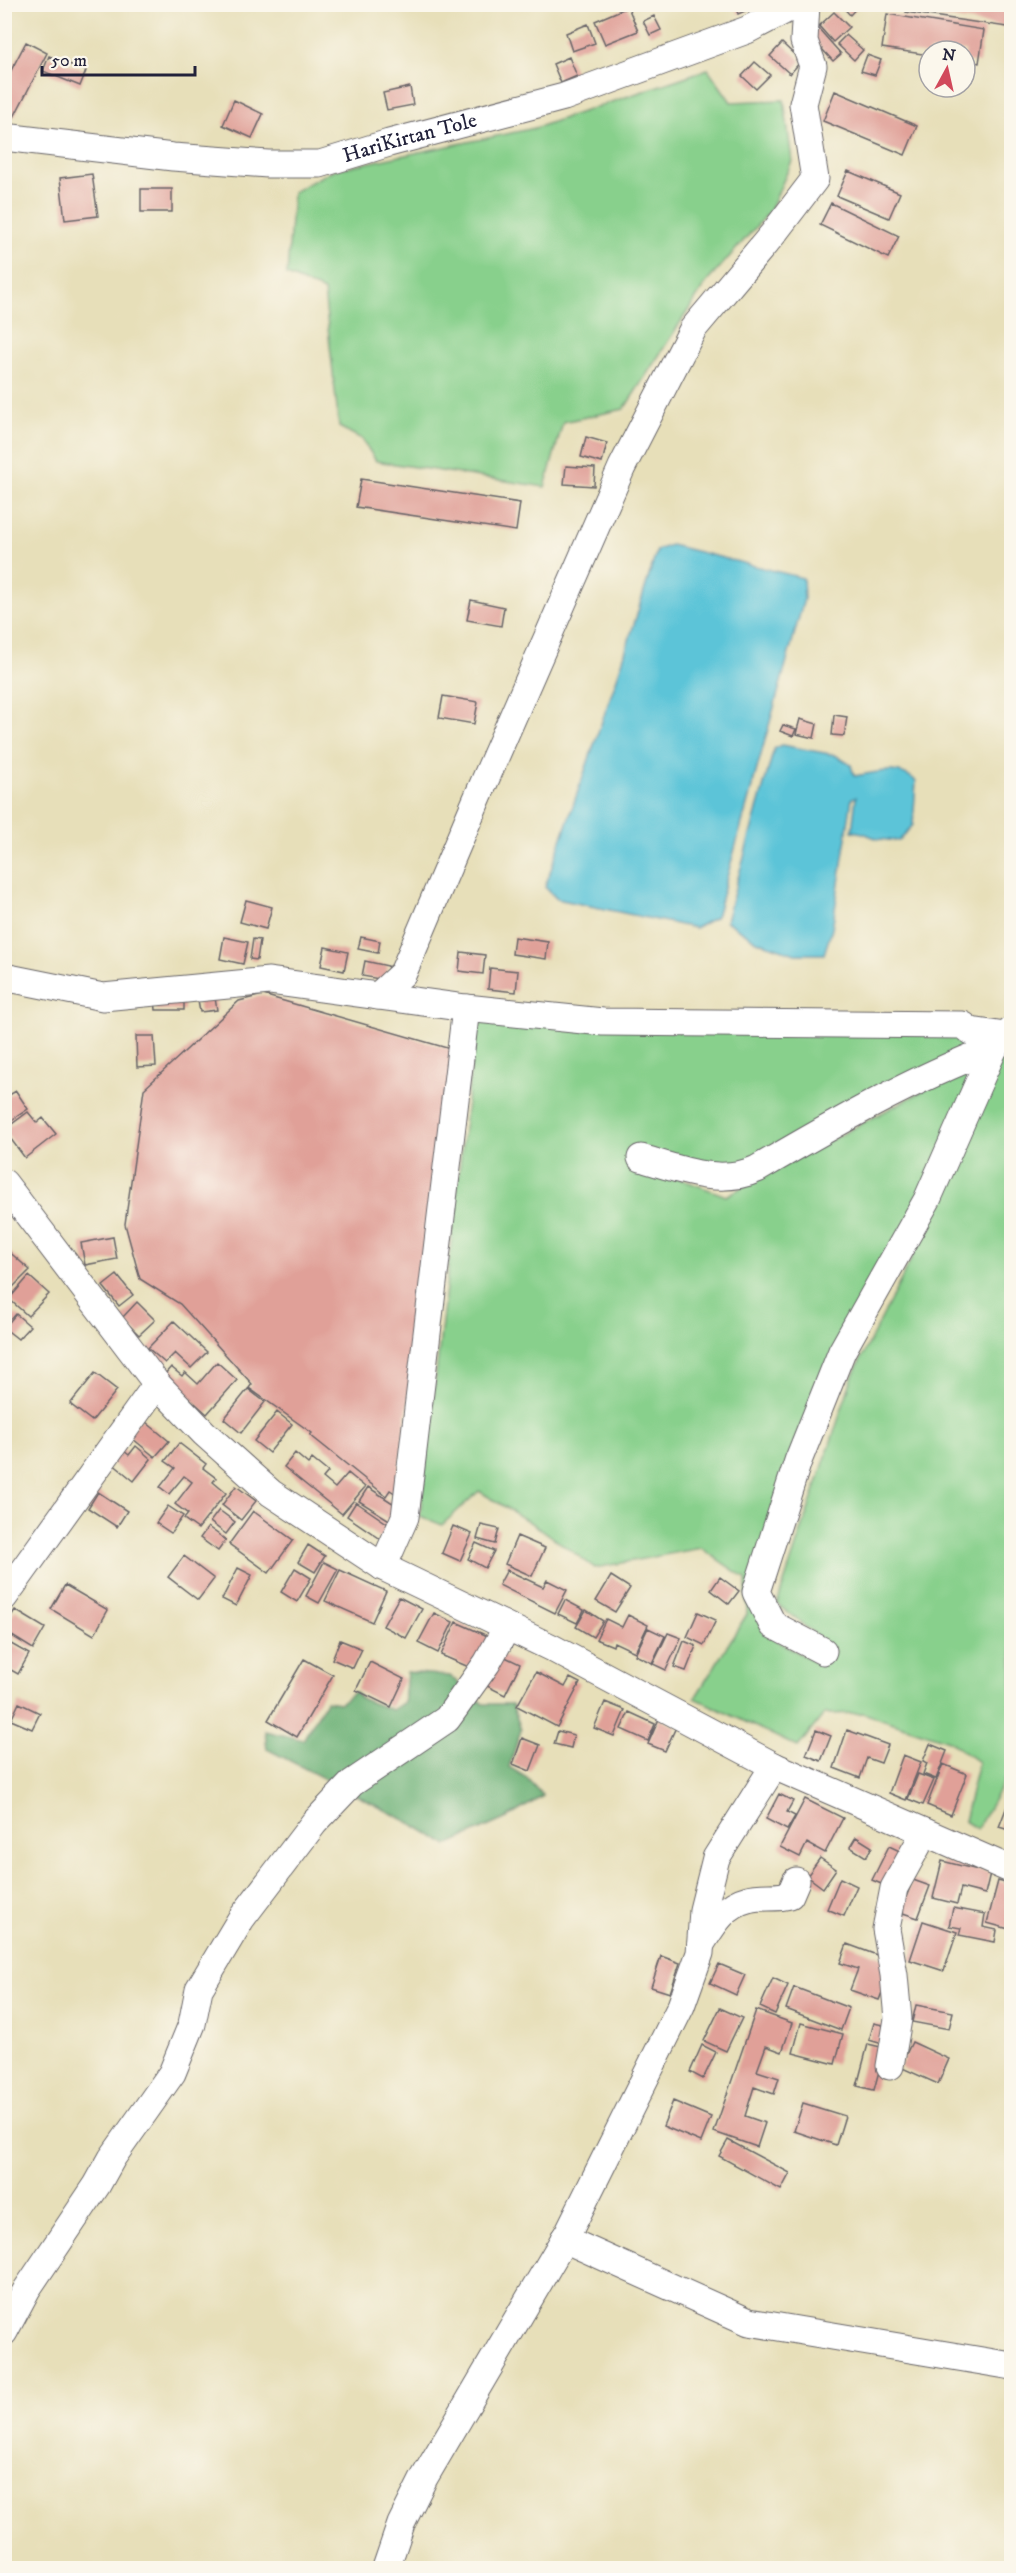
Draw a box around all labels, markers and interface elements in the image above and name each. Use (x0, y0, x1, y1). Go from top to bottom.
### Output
scale bar (42, 39, 195, 77)
north arrow (917, 39, 977, 99)
text: N (941, 44, 957, 66)
text: 50 m (51, 50, 87, 72)
street label: HariKirtan Tole (340, 107, 480, 169)

